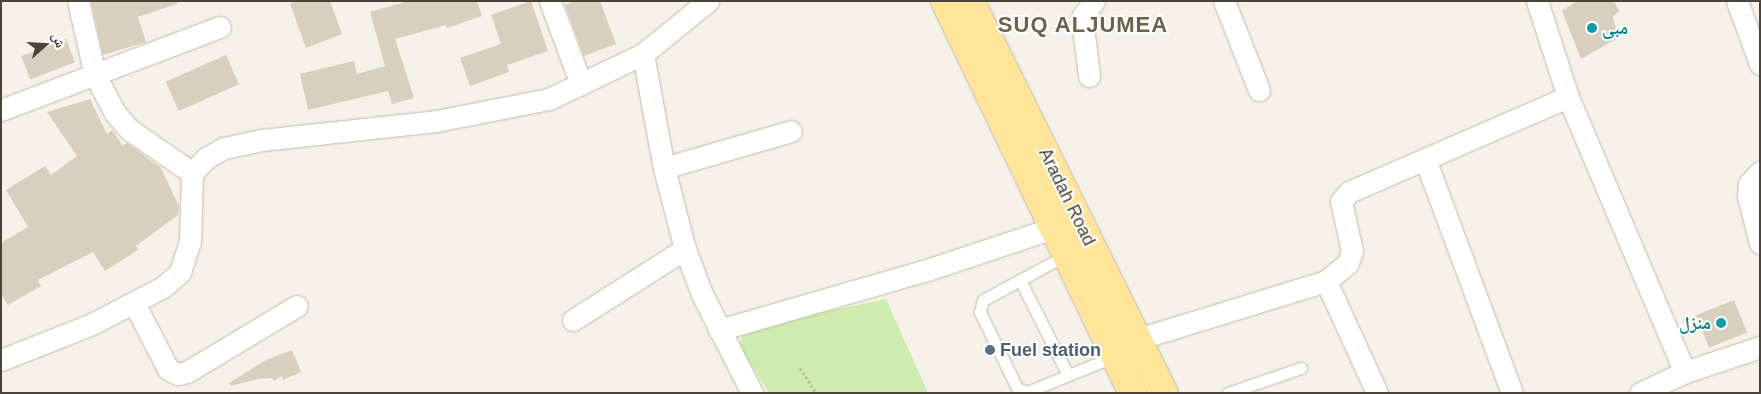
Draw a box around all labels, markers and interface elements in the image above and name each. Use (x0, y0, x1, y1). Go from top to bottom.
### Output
district label: SUQ ALJUMEA (996, 12, 1170, 38)
place label: مبى (1602, 17, 1628, 39)
north arrow (20, 20, 70, 70)
marker: مبى (1586, 22, 1598, 34)
text: ش (49, 30, 69, 50)
street label: Aradah Road (1034, 145, 1100, 249)
place label: منزل (1679, 312, 1711, 334)
marker: منزل (1715, 317, 1727, 329)
place label: Fuel station (1000, 339, 1101, 361)
marker: Fuel station (984, 344, 996, 356)

